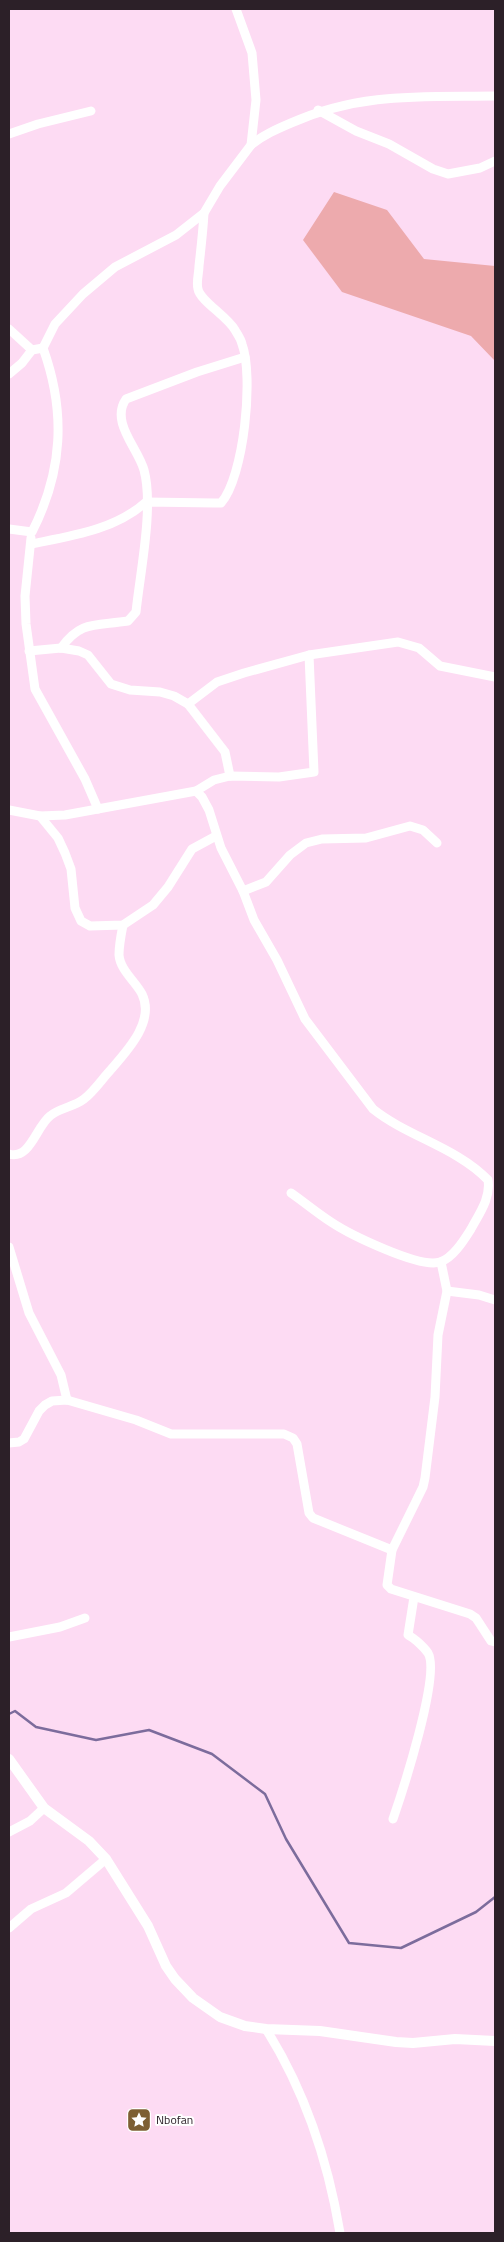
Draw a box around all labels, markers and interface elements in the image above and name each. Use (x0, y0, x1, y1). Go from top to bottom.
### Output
place icon: Nbofan (126, 2107, 152, 2133)
place label: Nbofan (156, 2110, 193, 2129)

